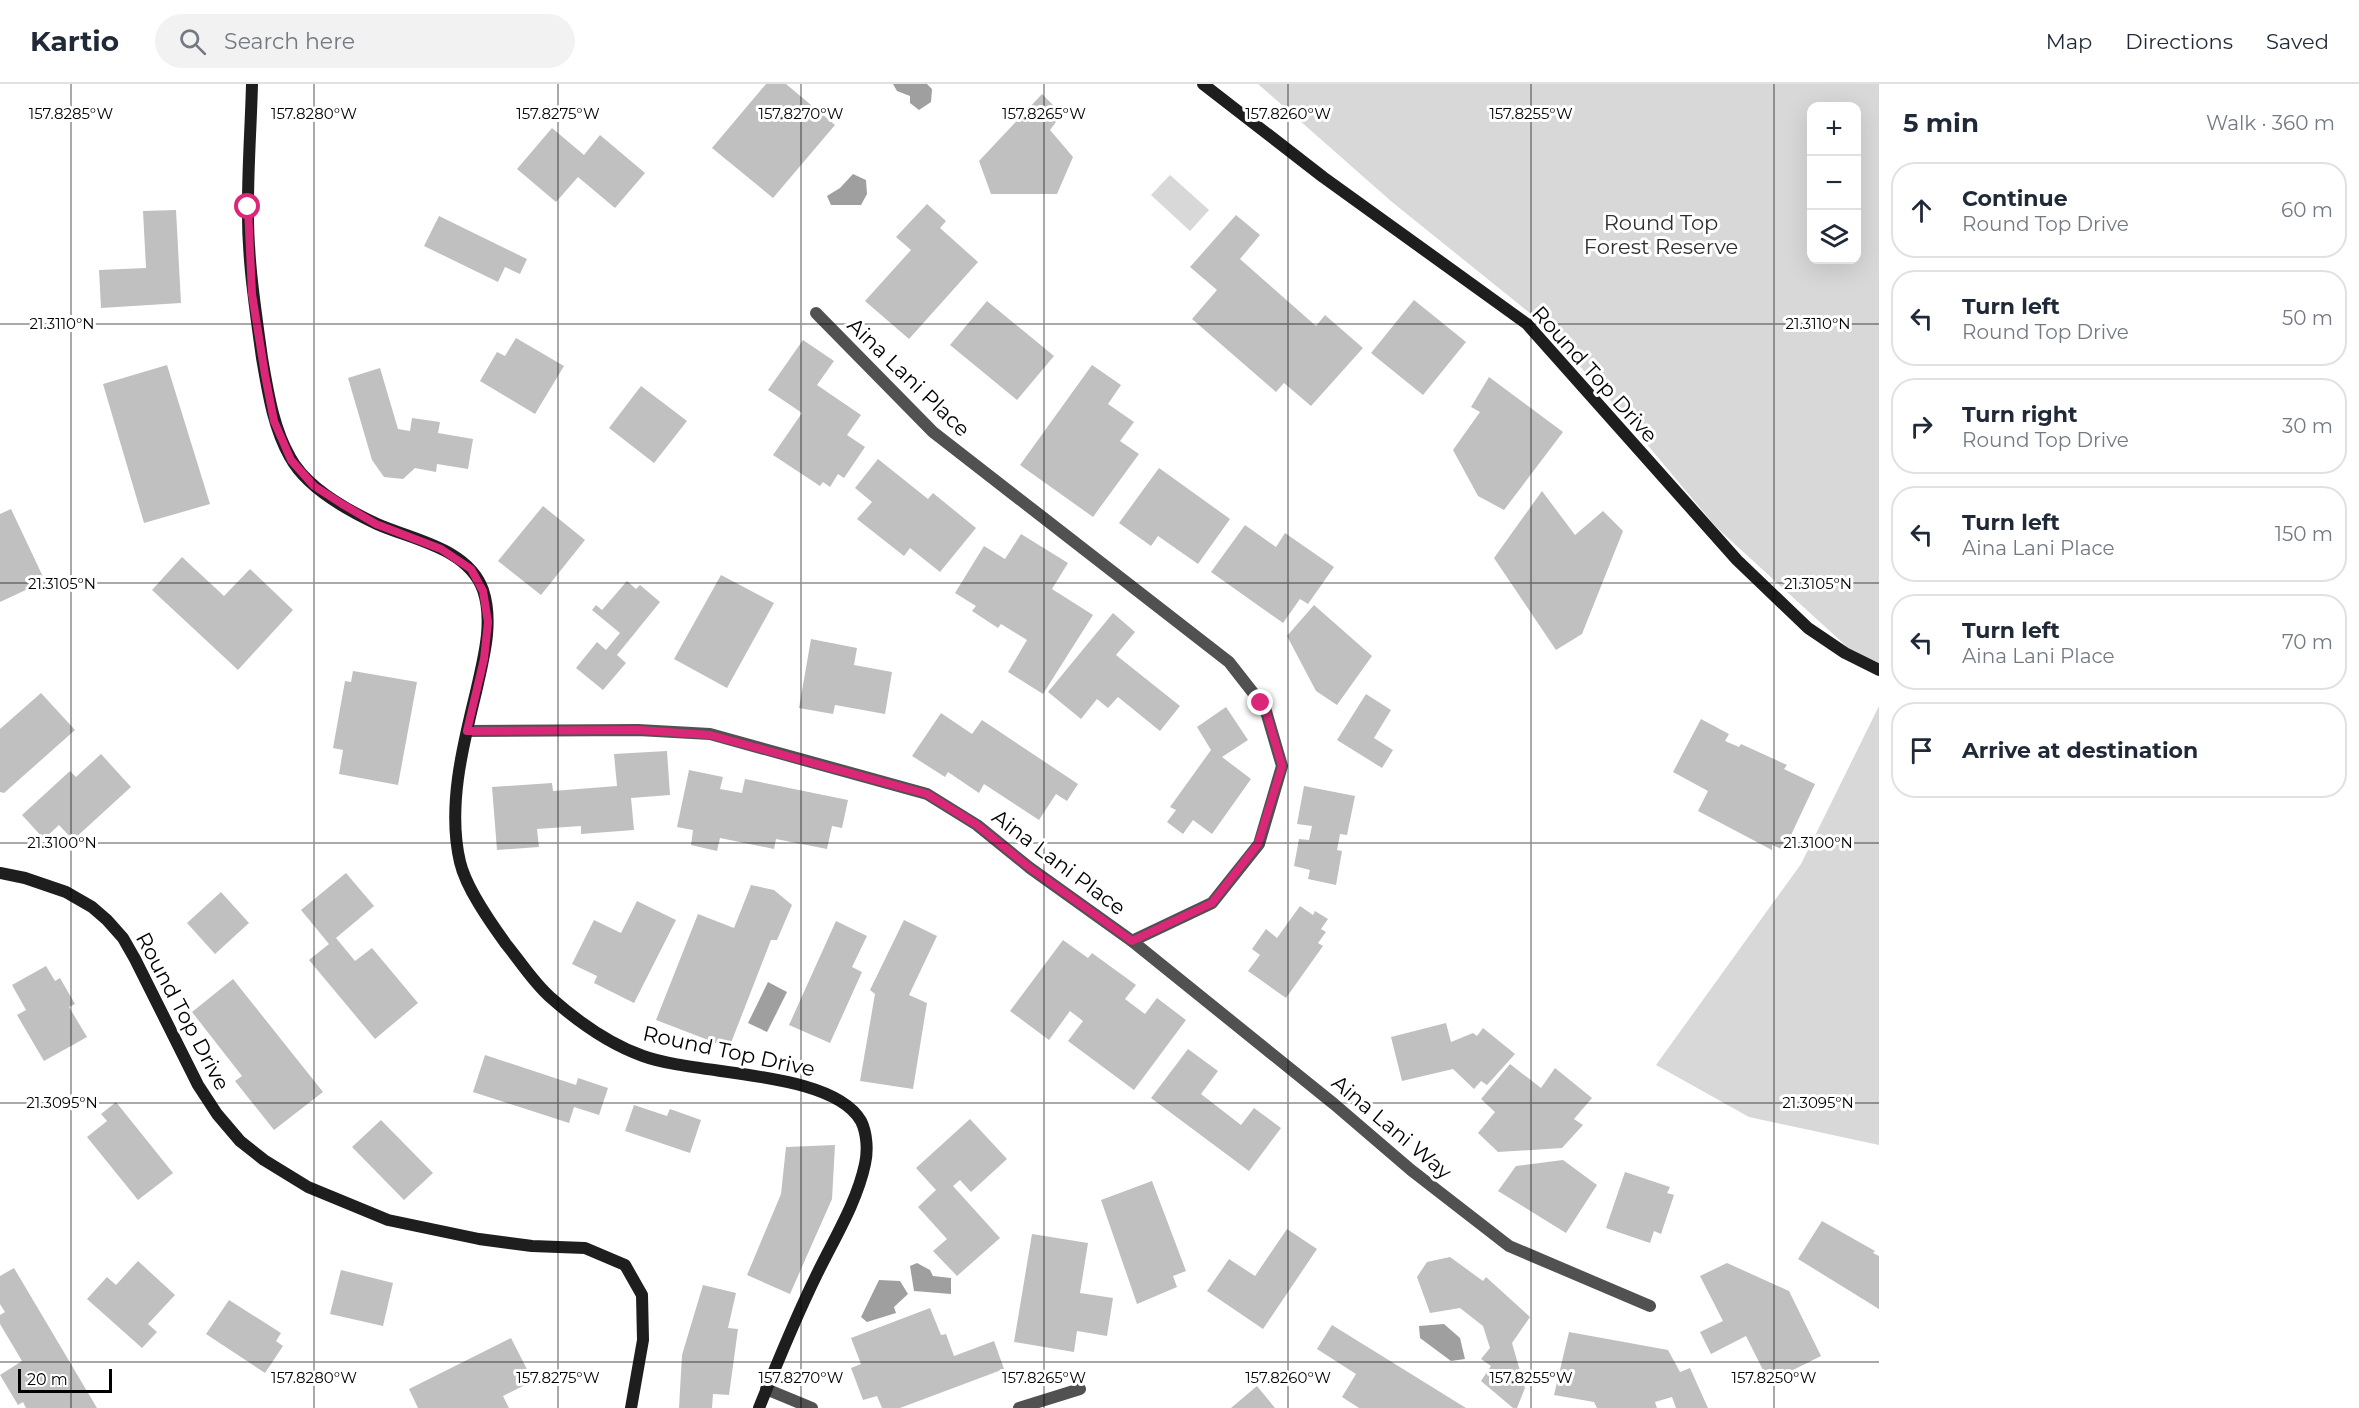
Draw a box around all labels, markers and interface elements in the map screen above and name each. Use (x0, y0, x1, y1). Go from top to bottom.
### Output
search box (155, 14, 575, 68)
text: Kartio (30, 24, 119, 58)
icon: search (176, 25, 209, 58)
text: Search here (224, 28, 355, 55)
text: Map (2046, 29, 2092, 54)
text: Directions (2125, 29, 2233, 54)
text: Saved (2266, 29, 2329, 54)
map controls (1807, 102, 1861, 264)
button: + (1807, 102, 1861, 156)
text: 157.8285°W (29, 104, 114, 123)
text: 157.8280°W (271, 104, 357, 123)
text: 157.8275°W (516, 104, 600, 123)
text: 157.8270°W (759, 104, 844, 123)
text: 157.8265°W (1002, 104, 1086, 123)
text: 157.8260°W (1245, 104, 1331, 123)
text: 157.8255°W (1489, 104, 1573, 123)
text: 5 min (1903, 107, 1979, 139)
text: Walk · 360 m (2206, 111, 2335, 135)
button: − (1807, 156, 1861, 210)
text: Continue (1962, 185, 2068, 212)
route start (234, 193, 260, 219)
icon: ahead (1905, 194, 1938, 227)
text: 60 m (2281, 198, 2333, 222)
park label: Round Top Forest Reserve (1584, 210, 1738, 259)
button: layers (1807, 210, 1861, 264)
text: Round Top Drive (1962, 212, 2129, 236)
text: Turn left (1962, 293, 2060, 320)
street label: Round Top Drive (1527, 301, 1663, 447)
icon: left (1905, 302, 1938, 335)
text: 50 m (2282, 306, 2333, 330)
street label: Aina Lani Place (843, 312, 975, 442)
text: 21.3110°N (30, 314, 95, 333)
text: 21.3110°N (1786, 314, 1851, 333)
text: Round Top Drive (1962, 320, 2129, 344)
text: Turn right (1962, 401, 2077, 428)
icon: right (1905, 410, 1938, 443)
text: 30 m (2282, 414, 2333, 438)
text: Round Top Drive (1962, 428, 2129, 452)
text: Turn left (1962, 509, 2060, 536)
icon: left (1905, 518, 1938, 551)
text: 150 m (2275, 522, 2333, 546)
text: Aina Lani Place (1962, 536, 2115, 560)
text: 21.3105°N (28, 574, 96, 593)
text: 21.3105°N (1784, 574, 1852, 593)
text: Turn left (1962, 617, 2060, 644)
icon: left (1905, 626, 1938, 659)
text: 70 m (2282, 630, 2333, 654)
text: Aina Lani Place (1962, 644, 2115, 668)
route end (1247, 689, 1273, 715)
icon: arrive (1905, 734, 1938, 767)
text: Arrive at destination (1962, 737, 2198, 764)
street label: Aina Lani Place (987, 804, 1131, 920)
text: 21.3100°N (27, 833, 97, 852)
text: 21.3100°N (1783, 833, 1853, 852)
street label: Round Top Drive (131, 928, 235, 1094)
street label: Round Top Drive (641, 1021, 817, 1081)
street label: Aina Lani Way (1327, 1070, 1457, 1185)
text: 21.3095°N (26, 1093, 98, 1112)
text: 21.3095°N (1782, 1093, 1854, 1112)
scale bar (18, 1366, 112, 1394)
text: 157.8280°W (271, 1368, 357, 1387)
text: 157.8275°W (516, 1368, 600, 1387)
text: 157.8270°W (759, 1368, 844, 1387)
text: 157.8265°W (1002, 1368, 1086, 1387)
text: 157.8260°W (1245, 1368, 1331, 1387)
text: 157.8255°W (1489, 1368, 1573, 1387)
text: 157.8250°W (1732, 1368, 1817, 1387)
text: 20 m (27, 1370, 68, 1389)

